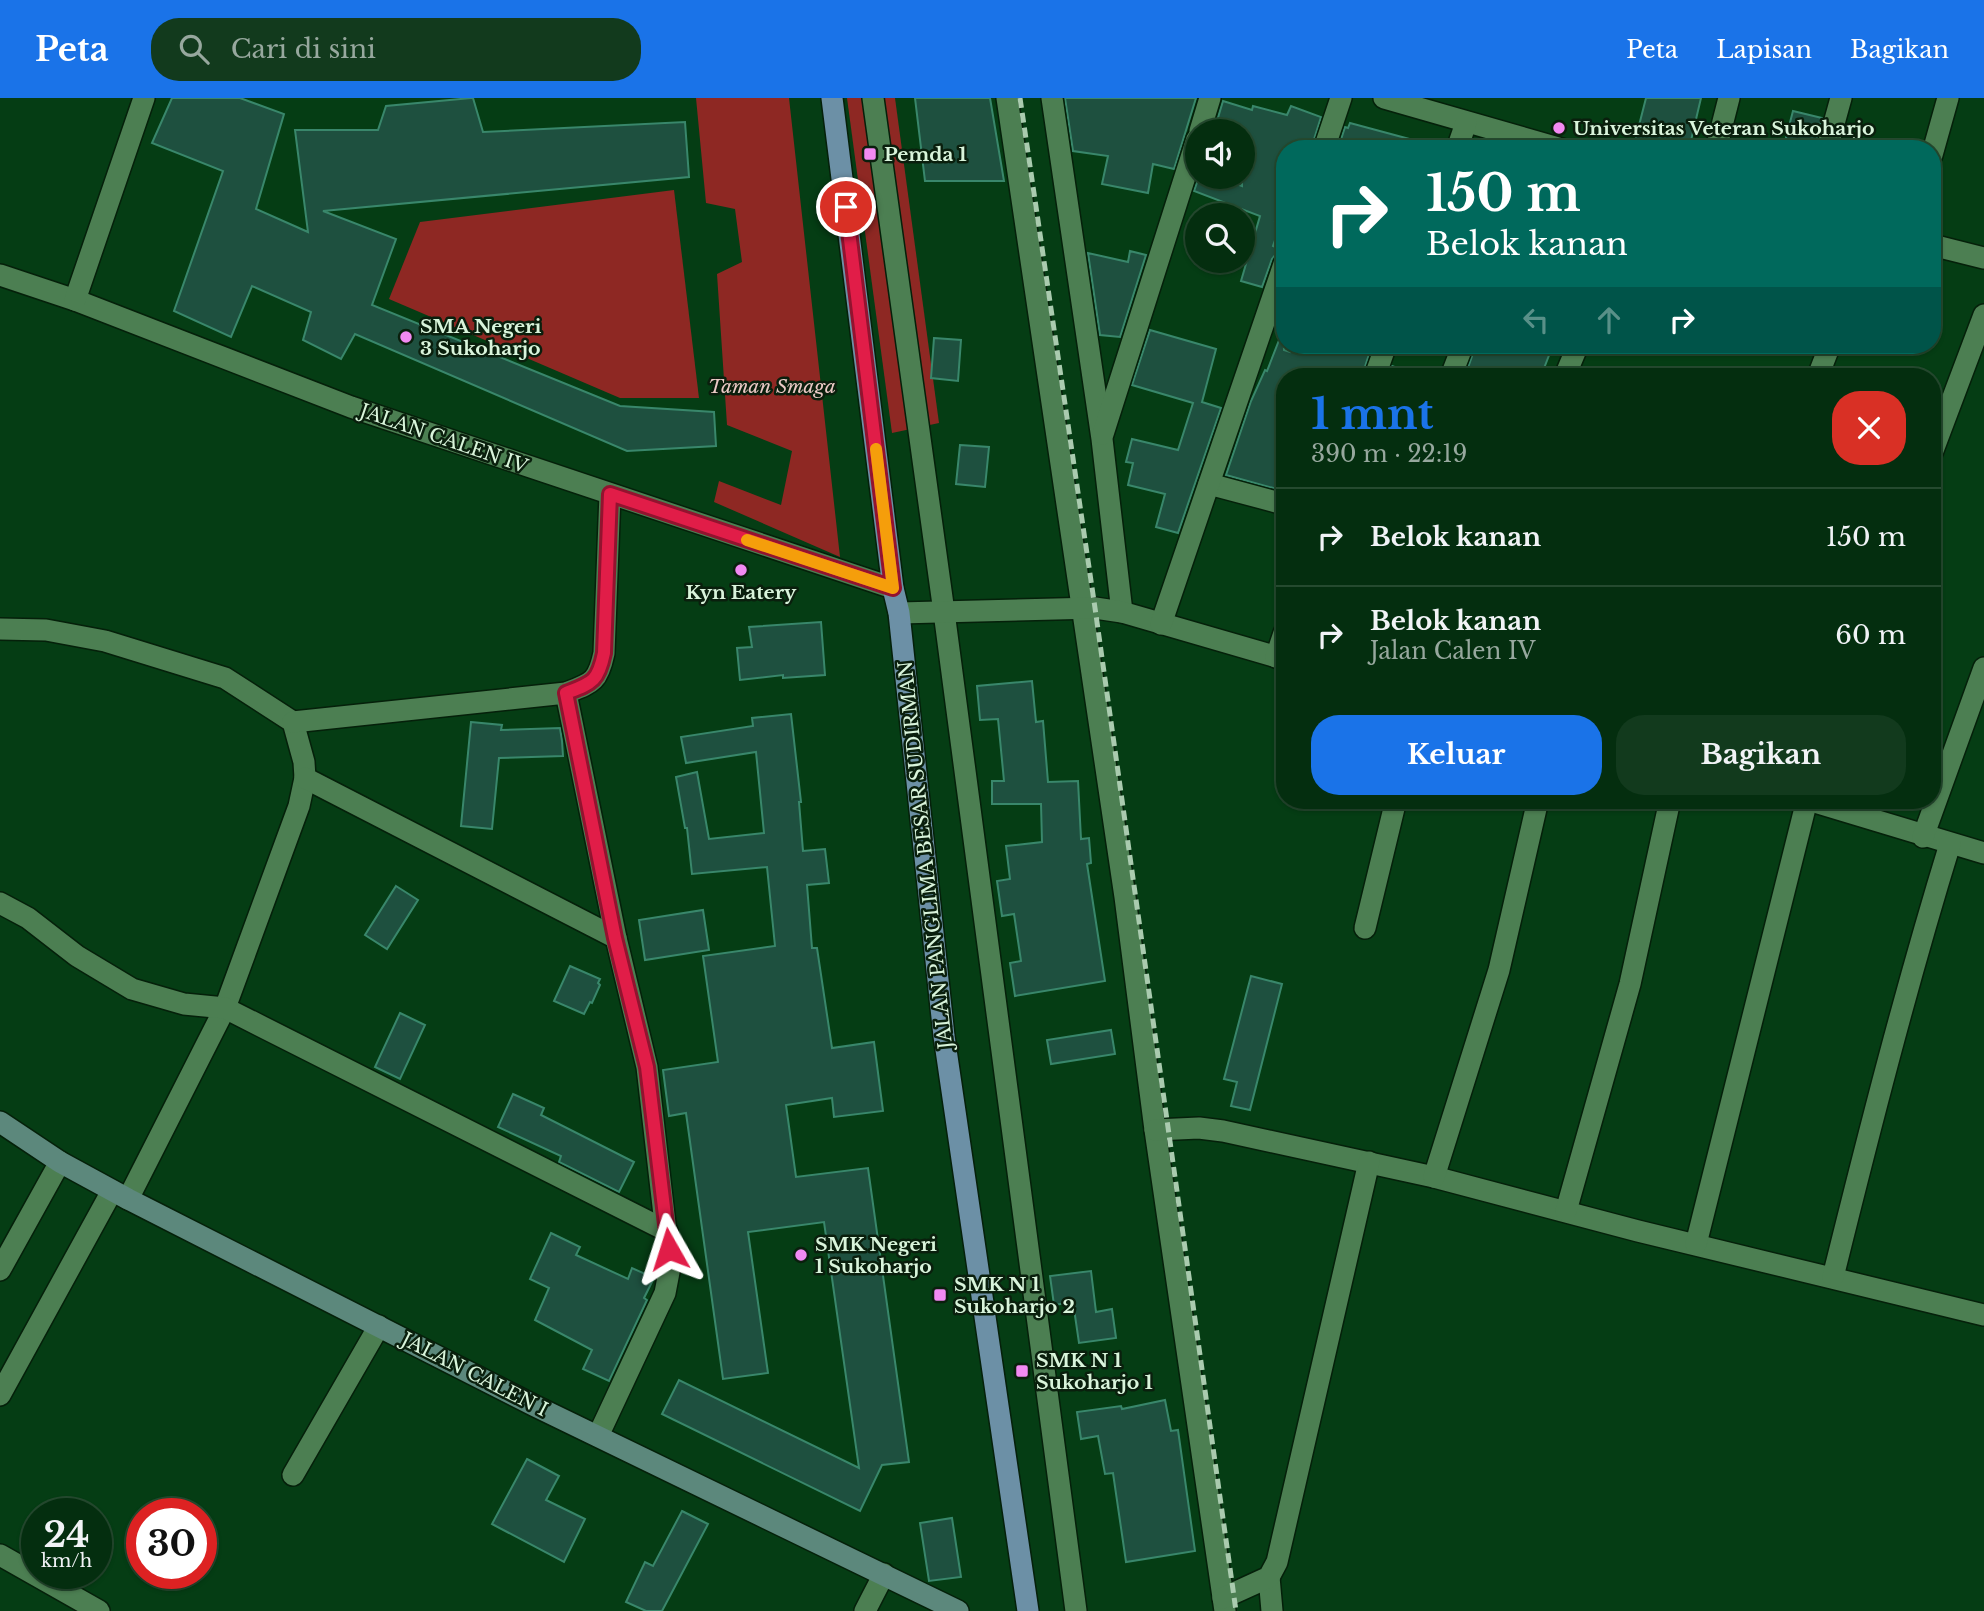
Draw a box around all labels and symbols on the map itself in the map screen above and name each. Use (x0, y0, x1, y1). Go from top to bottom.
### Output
place label: Universitas Veteran Sukoharjo (1573, 117, 1875, 140)
marker: Universitas Veteran Sukoharjo (1551, 120, 1567, 136)
place label: Pemda 1 (884, 143, 967, 166)
marker: Pemda 1 (862, 146, 878, 162)
pin (816, 177, 876, 237)
place label: SMA Negeri 3 Sukoharjo (420, 315, 542, 360)
marker: SMA Negeri 3 Sukoharjo (398, 329, 414, 345)
park label: Taman Smaga (708, 375, 836, 398)
street label: JALAN CALEN IV (354, 398, 532, 478)
marker: Kyn Eatery (733, 562, 749, 578)
place label: Kyn Eatery (686, 581, 797, 604)
street label: JALAN PANGLIMA BESAR SUDIRMAN (894, 660, 958, 1053)
position arrow (632, 1212, 706, 1286)
place label: SMK Negeri 1 Sukoharjo (815, 1233, 937, 1278)
marker: SMK Negeri 1 Sukoharjo (793, 1247, 809, 1263)
place label: SMK N 1 Sukoharjo 2 (954, 1273, 1075, 1318)
marker: SMK N 1 Sukoharjo 2 (932, 1287, 948, 1303)
street label: JALAN CALEN I (395, 1326, 552, 1421)
place label: SMK N 1 Sukoharjo 1 (1036, 1349, 1153, 1394)
marker: SMK N 1 Sukoharjo 1 (1014, 1363, 1030, 1379)
speed limit sign: 30 (126, 1498, 217, 1589)

